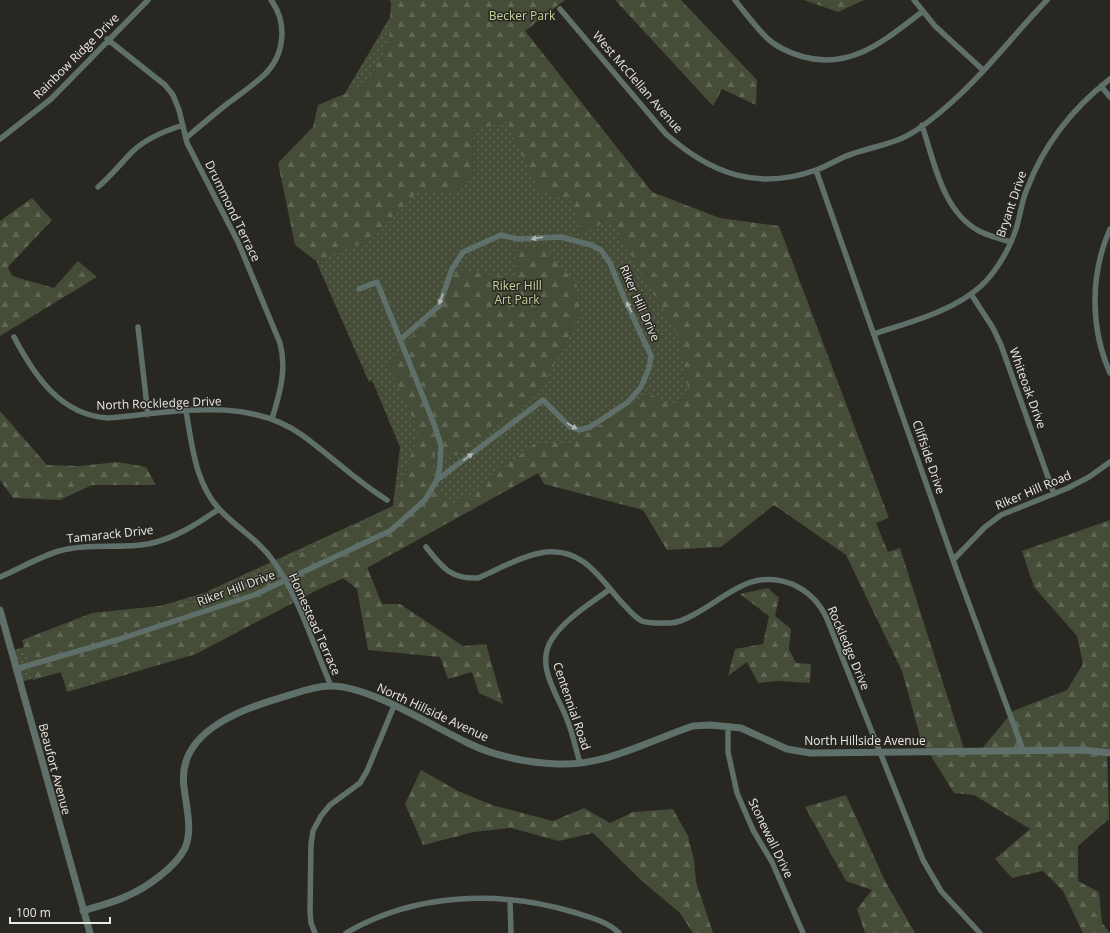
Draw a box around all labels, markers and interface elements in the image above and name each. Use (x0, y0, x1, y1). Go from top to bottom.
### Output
park label: Becker Park (489, 7, 556, 24)
street label: Rainbow Ridge Drive (29, 9, 123, 103)
street label: West McClellan Avenue (589, 27, 687, 137)
street label: Drummond Terrace (201, 158, 265, 265)
street label: Bryant Drive (992, 168, 1030, 240)
one-way arrow (530, 235, 543, 241)
street label: Riker Hill Drive (616, 262, 665, 344)
park label: Riker Hill Art Park (492, 277, 542, 308)
one-way arrow (438, 293, 444, 305)
one-way arrow (625, 301, 632, 313)
street label: Whiteoak Drive (1005, 345, 1051, 431)
street label: North Rockledge Drive (96, 392, 222, 414)
street label: Cliffside Drive (908, 418, 950, 496)
one-way arrow (566, 423, 578, 430)
one-way arrow (462, 453, 473, 461)
street label: Riker Hill Road (992, 466, 1074, 514)
street label: Tamarack Drive (66, 521, 154, 547)
street label: Riker Hill Drive (195, 566, 278, 610)
street label: Homestead Terrace (285, 570, 345, 678)
street label: Rockledge Drive (824, 603, 874, 693)
street label: Centennial Road (549, 660, 595, 752)
street label: North Hillside Avenue (374, 679, 492, 746)
street label: Beaufort Avenue (35, 721, 75, 817)
street label: North Hillside Avenue (804, 732, 926, 749)
street label: Stonewall Drive (744, 795, 798, 881)
scale bar (10, 899, 110, 925)
text: 100 m (16, 904, 51, 921)

